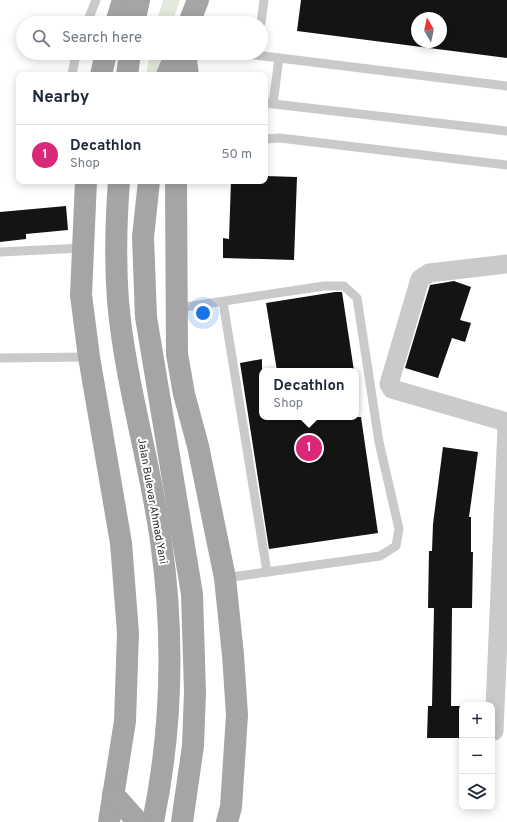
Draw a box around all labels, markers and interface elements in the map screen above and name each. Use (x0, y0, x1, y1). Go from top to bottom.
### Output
north arrow (411, 12, 447, 48)
search box (16, 16, 268, 60)
icon: search (30, 27, 52, 49)
text: Search here (62, 29, 142, 48)
text: Nearby (32, 87, 89, 109)
text: Decathlon (70, 137, 141, 156)
text: 1 (42, 147, 48, 163)
text: 50 m (222, 147, 252, 163)
text: Shop (70, 156, 100, 172)
your location (193, 303, 213, 323)
popup (259, 368, 359, 420)
text: Decathlon (273, 377, 345, 396)
text: Shop (273, 396, 303, 412)
pin: 1 (296, 433, 322, 463)
street label: Jalan Bulevar Ahmad Yani (134, 437, 170, 565)
map controls (459, 702, 495, 810)
button: + (459, 702, 495, 738)
button: − (459, 738, 495, 774)
button: layers (459, 774, 495, 810)

